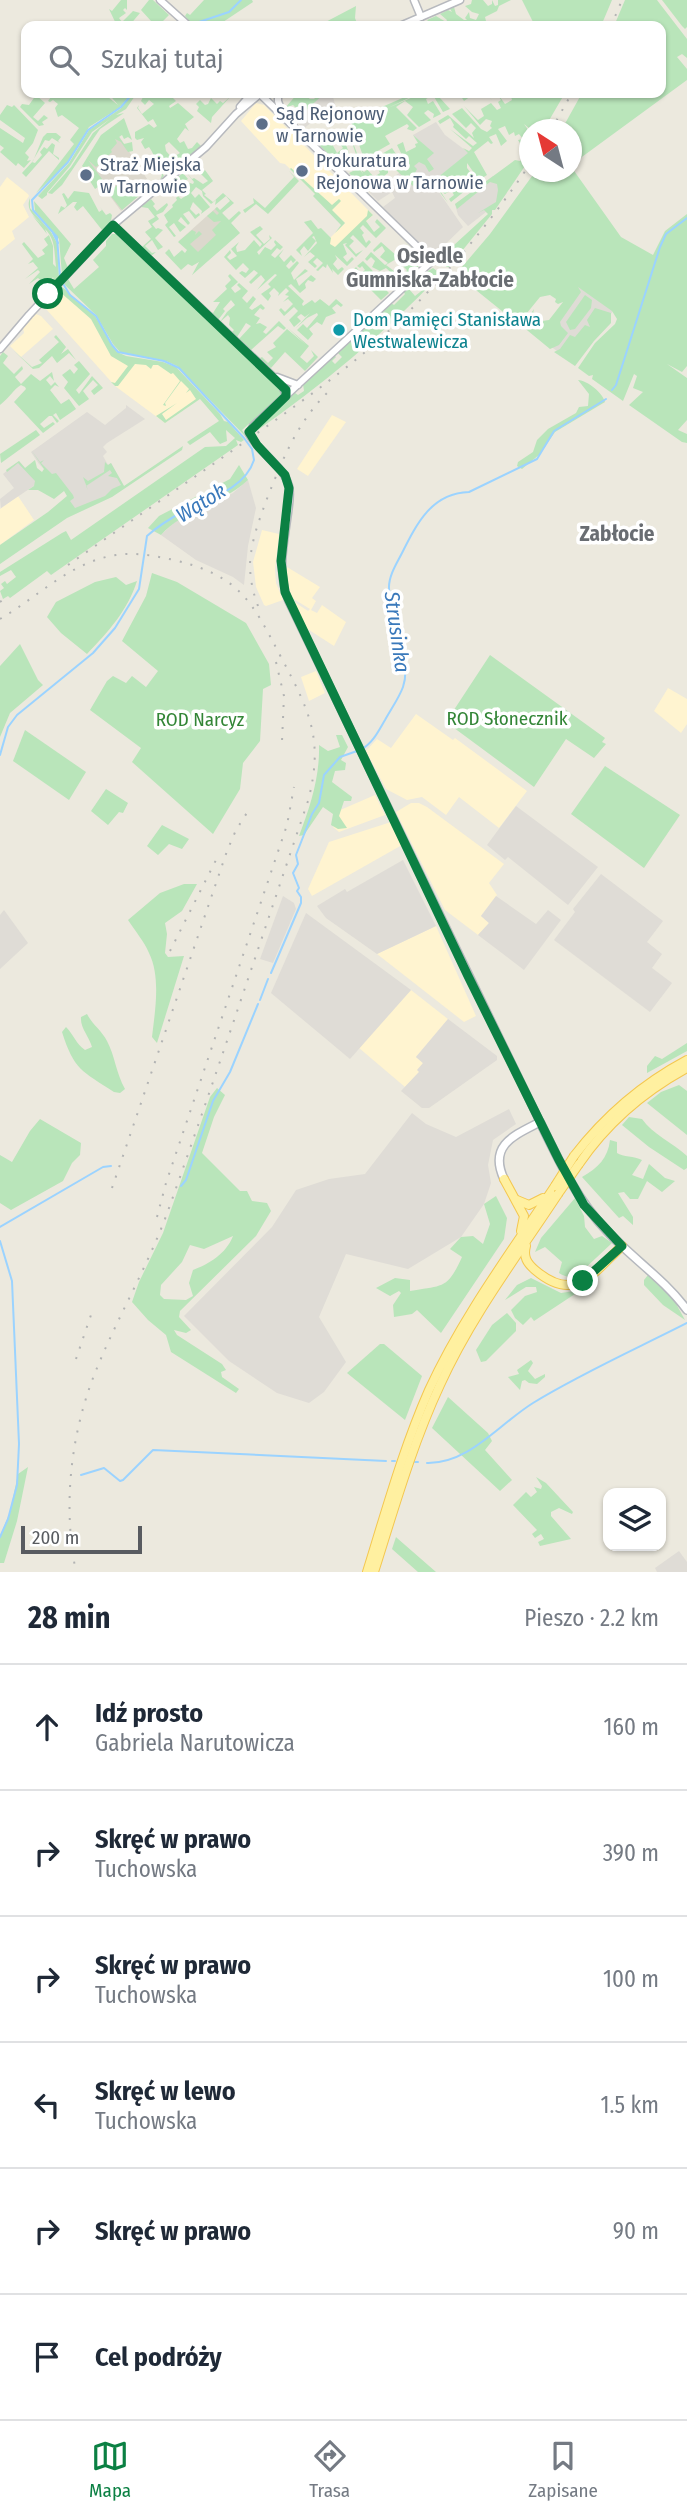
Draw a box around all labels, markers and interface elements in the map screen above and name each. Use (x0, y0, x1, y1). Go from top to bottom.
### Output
search box (21, 21, 666, 98)
icon: search (45, 41, 83, 79)
text: Szukaj tutaj (101, 44, 224, 75)
place label: Sąd Rejonowy w Tarnowie (276, 102, 385, 147)
marker: Sąd Rejonowy w Tarnowie (254, 116, 270, 132)
north arrow (519, 119, 582, 182)
place label: Prokuratura Rejonowa w Tarnowie (316, 149, 484, 194)
place label: Straż Miejska w Tarnowie (100, 153, 201, 198)
marker: Prokuratura Rejonowa w Tarnowie (294, 163, 310, 179)
marker: Straż Miejska w Tarnowie (78, 167, 94, 183)
district label: Osiedle Gumniska-Zabłocie (346, 243, 514, 293)
route start (32, 278, 63, 309)
place label: Dom Pamięci Stanisława Westwalewicza (353, 308, 541, 353)
marker: Dom Pamięci Stanisława Westwalewicza (331, 322, 347, 338)
water label: Wątok (171, 478, 231, 528)
district label: Zabłocie (580, 521, 655, 547)
water label: Strusinka (378, 589, 416, 674)
park label: ROD Słonecznik (446, 707, 568, 730)
park label: ROD Narcyz (156, 708, 245, 731)
route end (567, 1265, 598, 1296)
map controls (603, 1488, 666, 1551)
button: layers (603, 1488, 666, 1551)
scale bar (21, 1523, 142, 1555)
text: 200 m (32, 1526, 79, 1549)
text: 28 min (28, 1600, 110, 1636)
text: Pieszo · 2.2 km (524, 1604, 659, 1632)
text: Idź prosto (95, 1698, 203, 1729)
icon: ahead (28, 1708, 66, 1746)
text: 160 m (604, 1713, 659, 1741)
text: Gabriela Narutowicza (95, 1729, 295, 1757)
text: Skręć w prawo (95, 1824, 251, 1855)
icon: right (28, 1834, 66, 1872)
text: 390 m (603, 1839, 659, 1867)
text: Tuchowska (95, 1855, 197, 1883)
text: Skręć w prawo (95, 1950, 251, 1981)
icon: right (28, 1960, 66, 1998)
text: 100 m (603, 1965, 659, 1993)
text: Tuchowska (95, 1981, 197, 2009)
text: Skręć w lewo (95, 2076, 236, 2107)
icon: left (28, 2086, 66, 2124)
text: 1.5 km (601, 2091, 659, 2119)
text: Tuchowska (95, 2107, 197, 2135)
icon: right (28, 2212, 66, 2250)
text: Skręć w prawo (95, 2216, 251, 2247)
text: 90 m (613, 2217, 659, 2245)
icon: arrive (28, 2338, 66, 2376)
text: Cel podróży (95, 2342, 222, 2373)
tab: Mapa (89, 2437, 131, 2502)
tab: Trasa (309, 2437, 350, 2502)
tab: Zapisane (528, 2437, 598, 2502)

